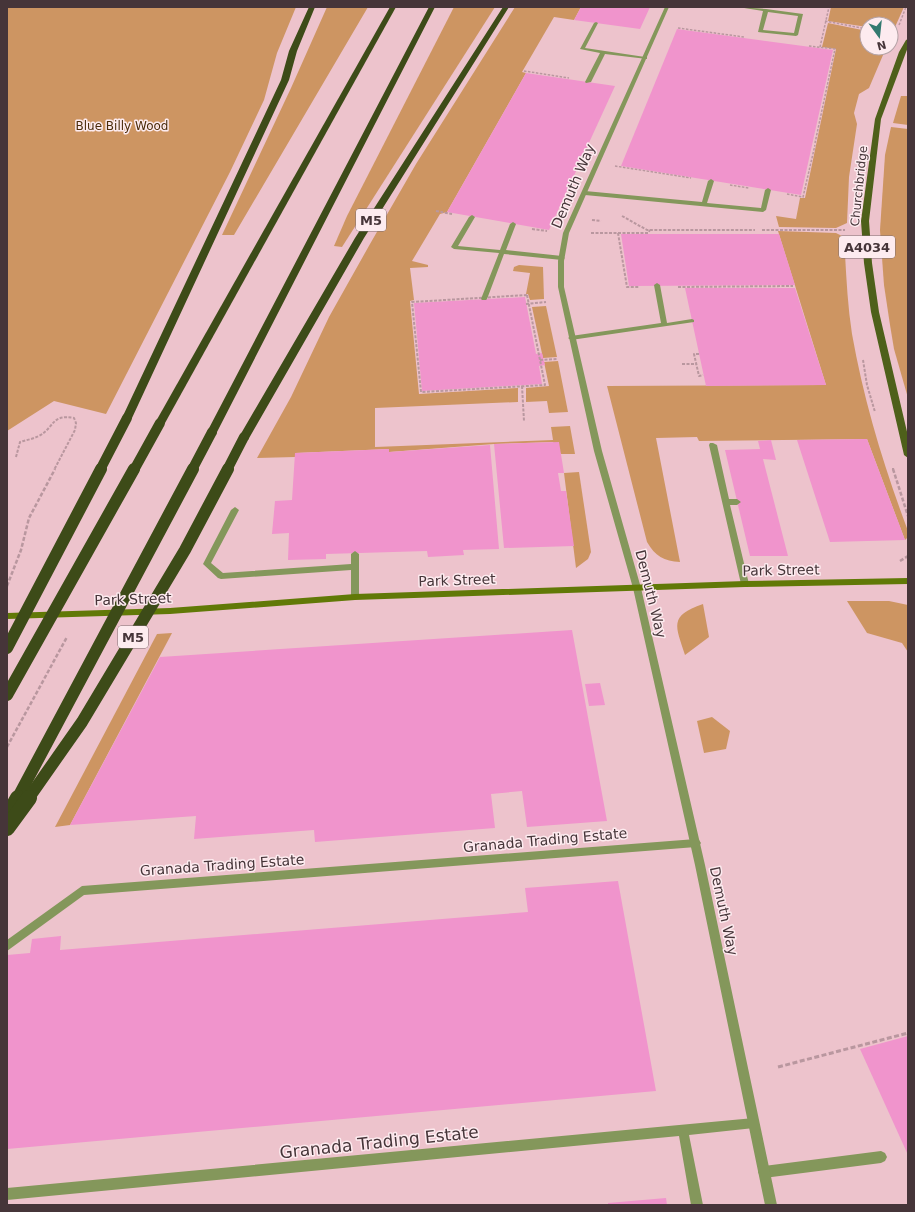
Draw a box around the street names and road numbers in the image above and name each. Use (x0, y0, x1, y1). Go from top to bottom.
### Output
street label: Demuth Way (548, 141, 598, 231)
street label: Churchbridge (848, 145, 870, 227)
road number: M5 (356, 209, 386, 231)
road number: A4034 (839, 236, 895, 258)
street label: Demuth Way (632, 548, 670, 640)
street label: Park Street (742, 561, 820, 579)
street label: Park Street (418, 571, 496, 589)
street label: Park Street (94, 590, 172, 608)
road number: M5 (118, 626, 148, 648)
street label: Granada Trading Estate (462, 825, 628, 855)
street label: Granada Trading Estate (139, 851, 305, 879)
street label: Demuth Way (707, 865, 741, 957)
street label: Granada Trading Estate (279, 1122, 479, 1162)

